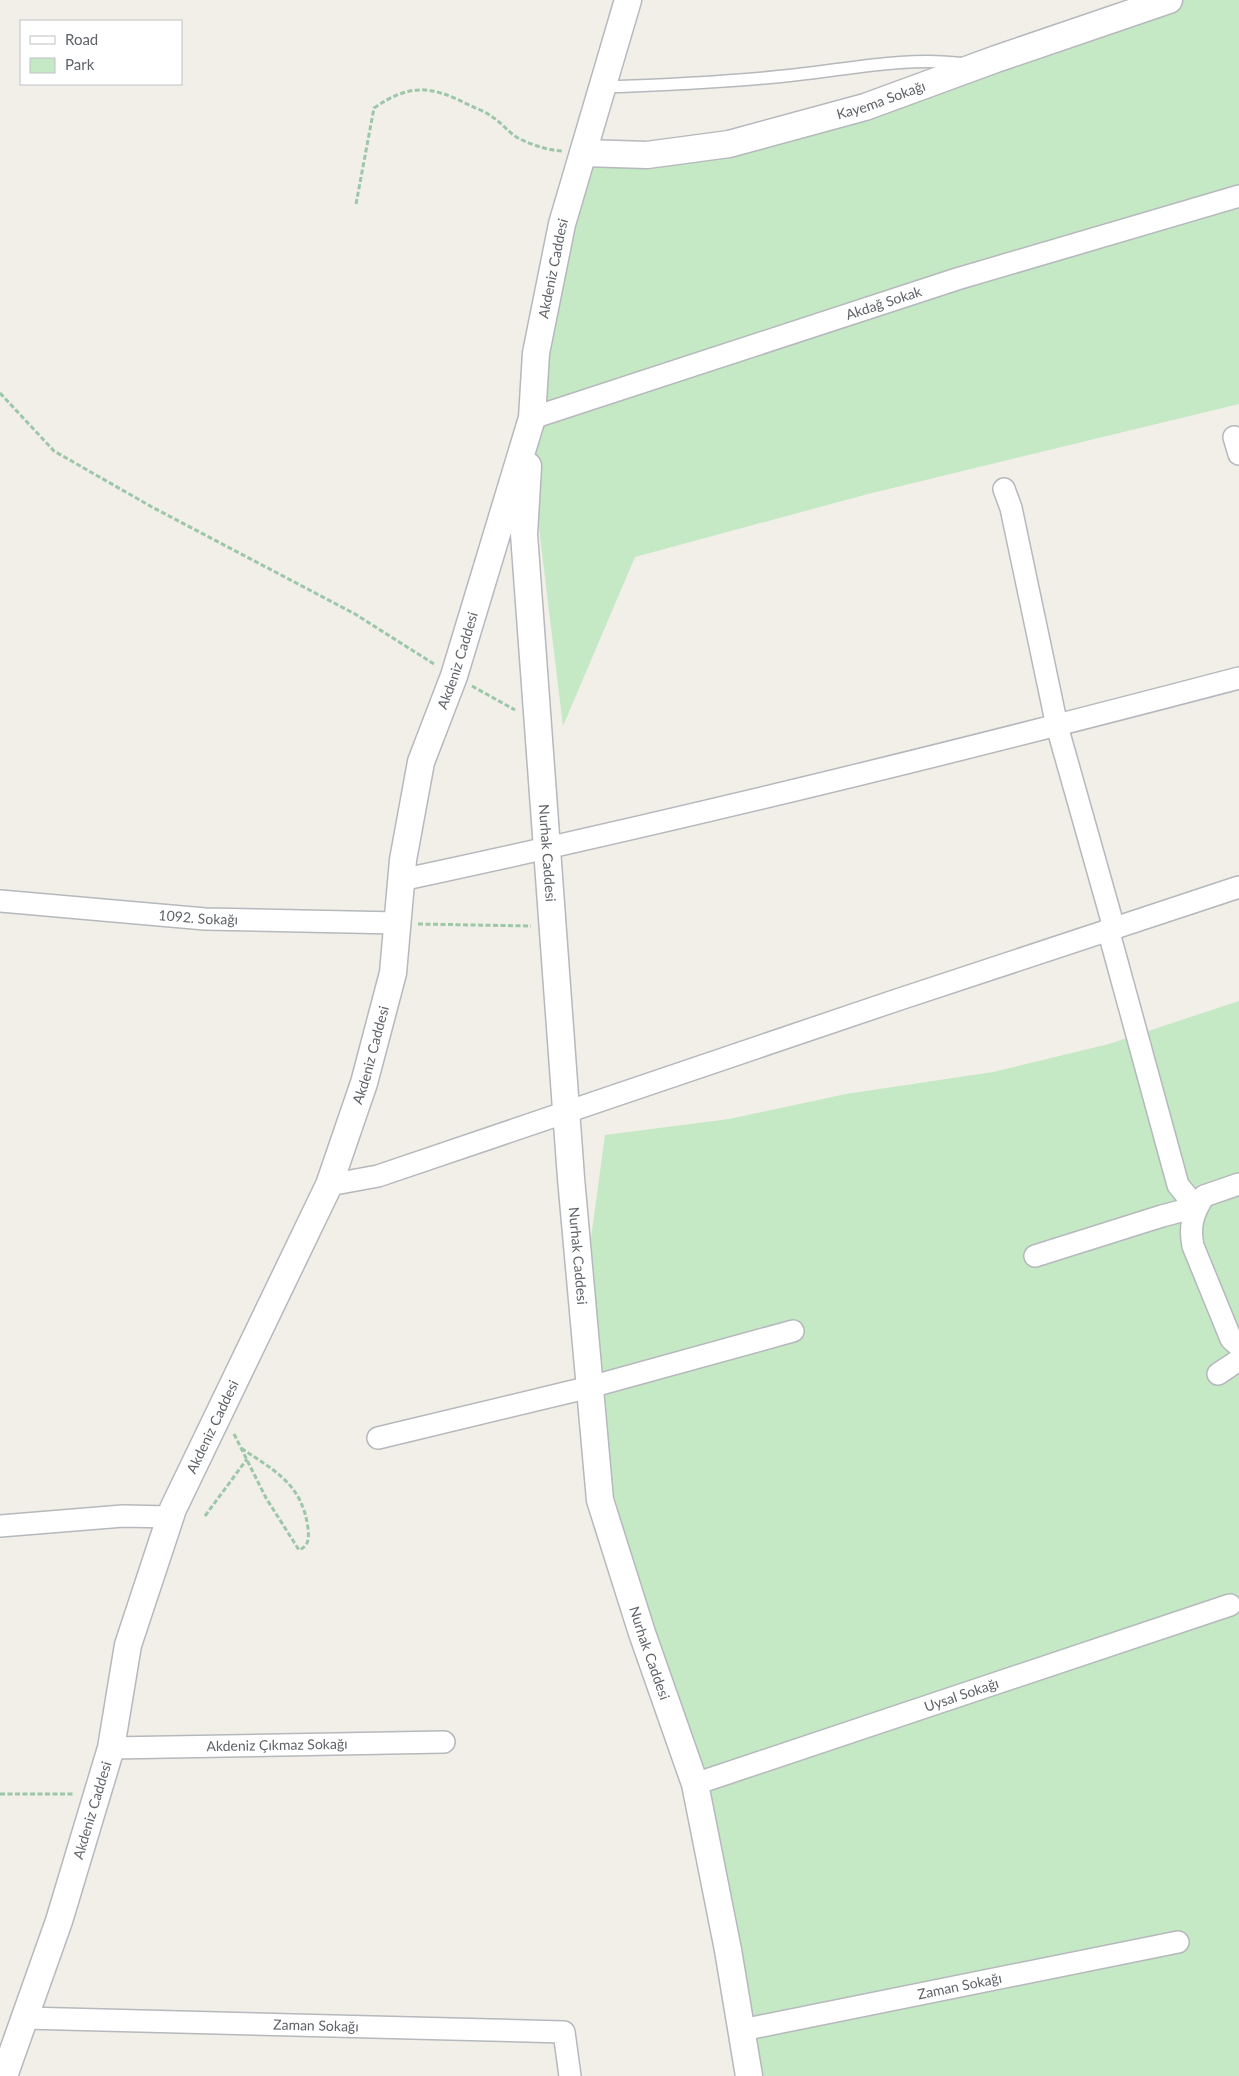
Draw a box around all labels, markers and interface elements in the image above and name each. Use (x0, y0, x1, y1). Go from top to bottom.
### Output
legend (20, 20, 182, 85)
text: Road (65, 30, 98, 48)
text: Park (65, 55, 95, 73)
street label: Kayema Sokağı (835, 77, 928, 122)
street label: Akdeniz Caddesi (534, 216, 571, 320)
street label: Akdağ Sokak (843, 282, 924, 323)
street label: Akdeniz Caddesi (433, 610, 481, 711)
street label: Nurhak Caddesi (536, 804, 560, 902)
street label: 1092. Sokağı (158, 906, 238, 928)
street label: Akdeniz Caddesi (348, 1004, 392, 1106)
street label: Nurhak Caddesi (566, 1206, 591, 1305)
street label: Akdeniz Caddesi (182, 1377, 242, 1476)
street label: Nurhak Caddesi (626, 1604, 674, 1702)
street label: Uysal Sokağı (922, 1674, 1001, 1715)
street label: Akdeniz Çıkmaz Sokağı (206, 1735, 348, 1754)
street label: Akdeniz Caddesi (69, 1759, 115, 1861)
street label: Zaman Sokağı (916, 1969, 1003, 2002)
street label: Zaman Sokağı (273, 2015, 359, 2035)

